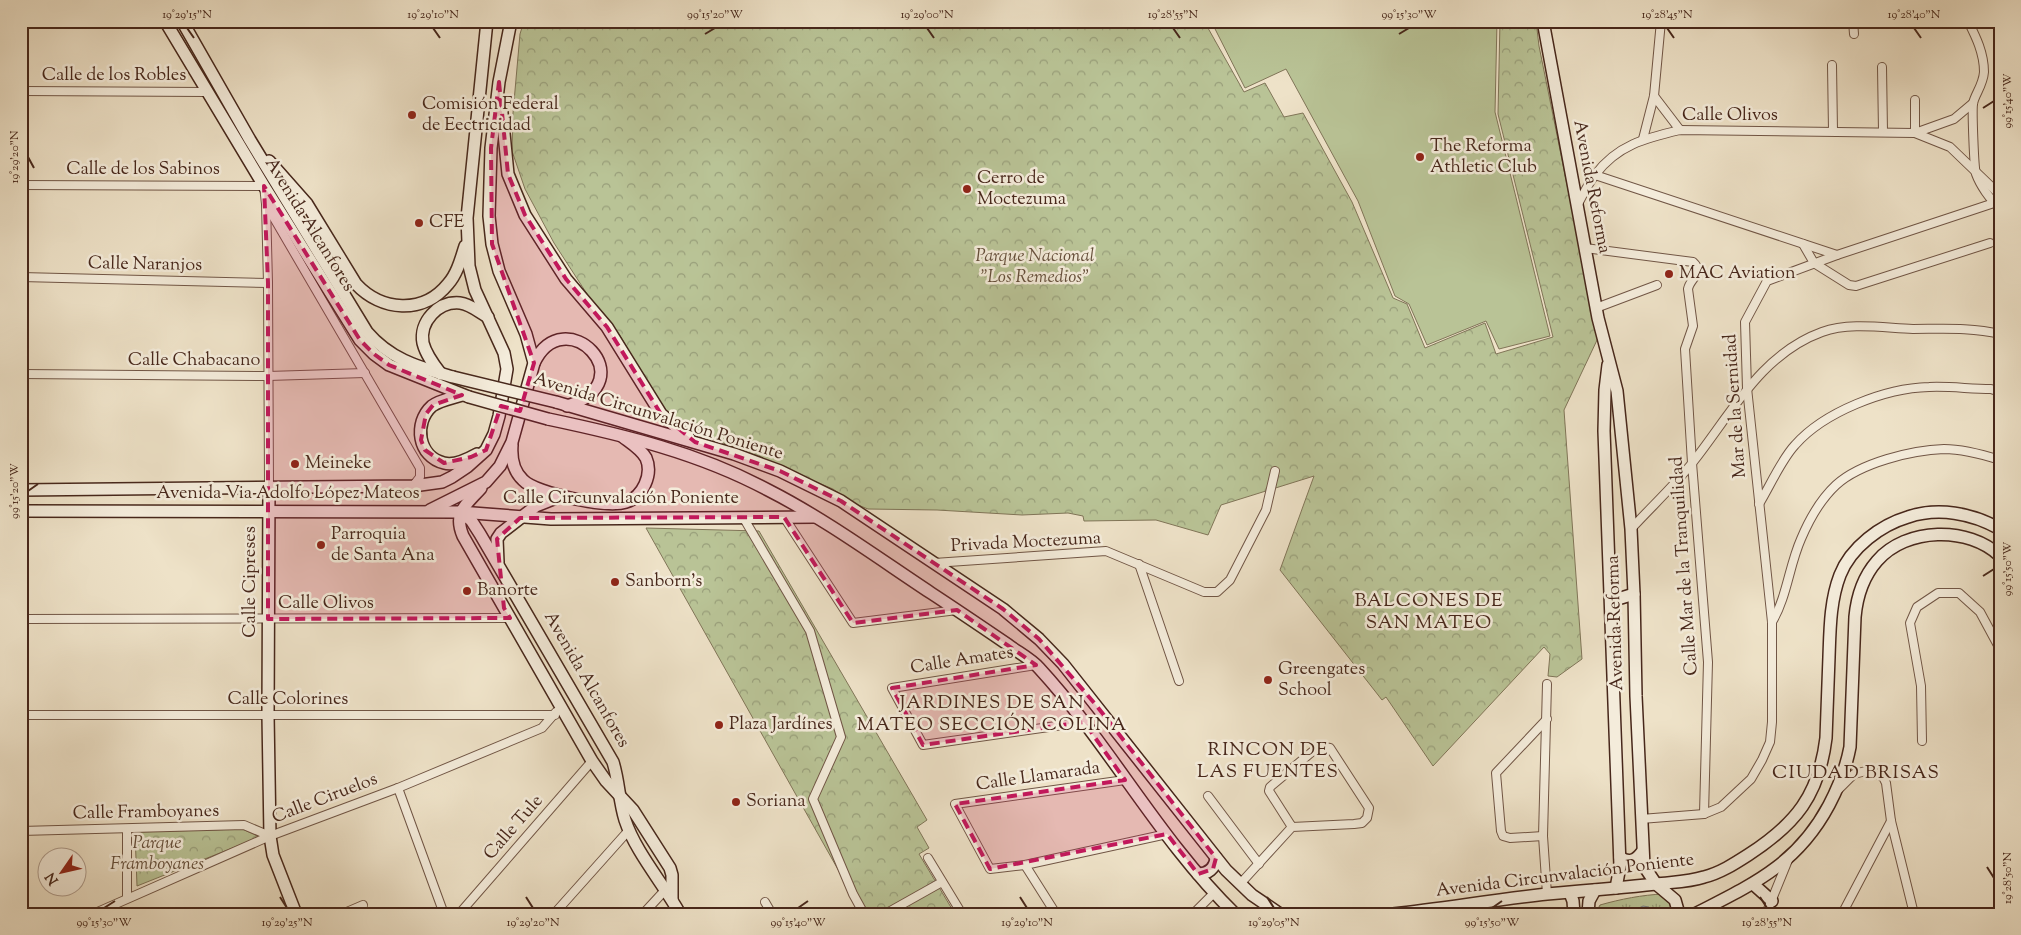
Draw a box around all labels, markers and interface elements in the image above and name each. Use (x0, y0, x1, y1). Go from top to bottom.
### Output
text: 19°29'15"N (162, 6, 212, 24)
text: 19°29'10"N (407, 6, 459, 24)
text: 99°15'20"W (687, 6, 744, 24)
text: 19°29'00"N (900, 6, 954, 24)
text: 19°28'55"N (1148, 6, 1199, 24)
text: 99°15'30"W (1381, 6, 1437, 24)
text: 19°28'45"N (1641, 6, 1693, 24)
text: 19°28'40"N (1888, 6, 1941, 24)
street label: Calle de los Robles (42, 63, 186, 89)
text: 99°15'40"W (1999, 73, 2017, 129)
place label: Comisión Federal de Eectricidad (422, 92, 559, 139)
street label: Calle Olivos (1682, 103, 1778, 129)
marker: Comisión Federal de Eectricidad (406, 109, 418, 121)
street label: Avenida Reforma (1565, 118, 1617, 256)
text: 19°29'20"N (6, 130, 24, 184)
place label: The Reforma Athletic Club (1430, 134, 1537, 181)
marker: The Reforma Athletic Club (1414, 151, 1426, 163)
street label: Avenida Alcanfores (257, 153, 361, 297)
street label: Calle de los Sabinos (66, 157, 220, 183)
place label: Cerro de Moctezuma (977, 166, 1066, 213)
marker: Cerro de Moctezuma (961, 183, 973, 195)
place label: CFE (429, 210, 464, 236)
marker: CFE (413, 217, 425, 229)
park label: Parque Nacional "Los Remedios" (975, 244, 1095, 291)
street label: Calle Naranjos (88, 251, 202, 279)
place label: MAC Aviation (1679, 261, 1796, 287)
marker: MAC Aviation (1663, 268, 1675, 280)
street label: Mar de la Sernidad (1718, 333, 1754, 479)
street label: Calle Chabacano (128, 348, 260, 374)
street label: Avenida Circunvalación Poniente (530, 367, 786, 467)
place label: Meineke (305, 451, 371, 477)
street label: Calle Mar de la Tranquilidad (1664, 456, 1706, 676)
marker: Meineke (289, 458, 301, 470)
text: 99°15'20"W (6, 462, 24, 519)
street label: Avenida Via Adolfo López Mateos (156, 481, 420, 507)
street label: Calle Circunvalación Poniente (503, 486, 739, 512)
place label: Parroquia de Santa Ana (331, 522, 435, 569)
street label: Calle Cipreses (238, 526, 264, 638)
street label: Privada Moctezuma (950, 526, 1102, 560)
marker: Parroquia de Santa Ana (315, 539, 327, 551)
text: 99°15'50"W (1999, 541, 2017, 596)
street label: Avenida Reforma (1601, 555, 1631, 691)
place label: Sanborn's (625, 569, 702, 595)
marker: Sanborn's (609, 576, 621, 588)
place label: Banorte (477, 578, 538, 604)
marker: Banorte (461, 585, 473, 597)
district label: BALCONES DE SAN MATEO (1354, 588, 1504, 637)
street label: Calle Olivos (278, 591, 374, 617)
street label: Avenida Alcanfores (536, 607, 636, 753)
street label: Calle Amates (909, 640, 1015, 682)
place label: Greengates School (1278, 657, 1365, 704)
marker: Greengates School (1262, 674, 1274, 686)
street label: Calle Colorines (228, 687, 348, 713)
district label: JARDINES DE SAN MATEO SECCIÓN COLINA (857, 690, 1127, 739)
place label: Plaza Jardínes (729, 712, 833, 738)
marker: Plaza Jardínes (713, 719, 725, 731)
district label: RINCON DE LAS FUENTES (1197, 737, 1339, 786)
street label: Calle Llamarada (974, 755, 1102, 799)
district label: CIUDAD BRISAS (1772, 760, 1940, 787)
street label: Calle Ciruelos (268, 767, 382, 831)
place label: Soriana (746, 789, 806, 815)
street label: Calle Tule (478, 790, 550, 866)
marker: Soriana (730, 796, 742, 808)
street label: Calle Framboyanes (73, 799, 219, 827)
park label: Parque Framboyanes (110, 831, 204, 878)
street label: Avenida Circunvalación Poniente (1434, 847, 1696, 905)
north arrow (38, 848, 88, 898)
text: 19°28'50"N (1999, 852, 2017, 904)
text: N (41, 868, 64, 888)
text: 99°15'30"W (76, 914, 132, 932)
text: 19°29'25"N (261, 914, 313, 932)
text: 19°29'20"N (506, 914, 560, 932)
text: 99°15'40"W (770, 914, 826, 932)
text: 19°29'10"N (1001, 914, 1053, 932)
text: 19°29'05"N (1248, 914, 1300, 932)
text: 99°15'50"W (1465, 914, 1520, 932)
text: 19°28'55"N (1742, 914, 1793, 932)

